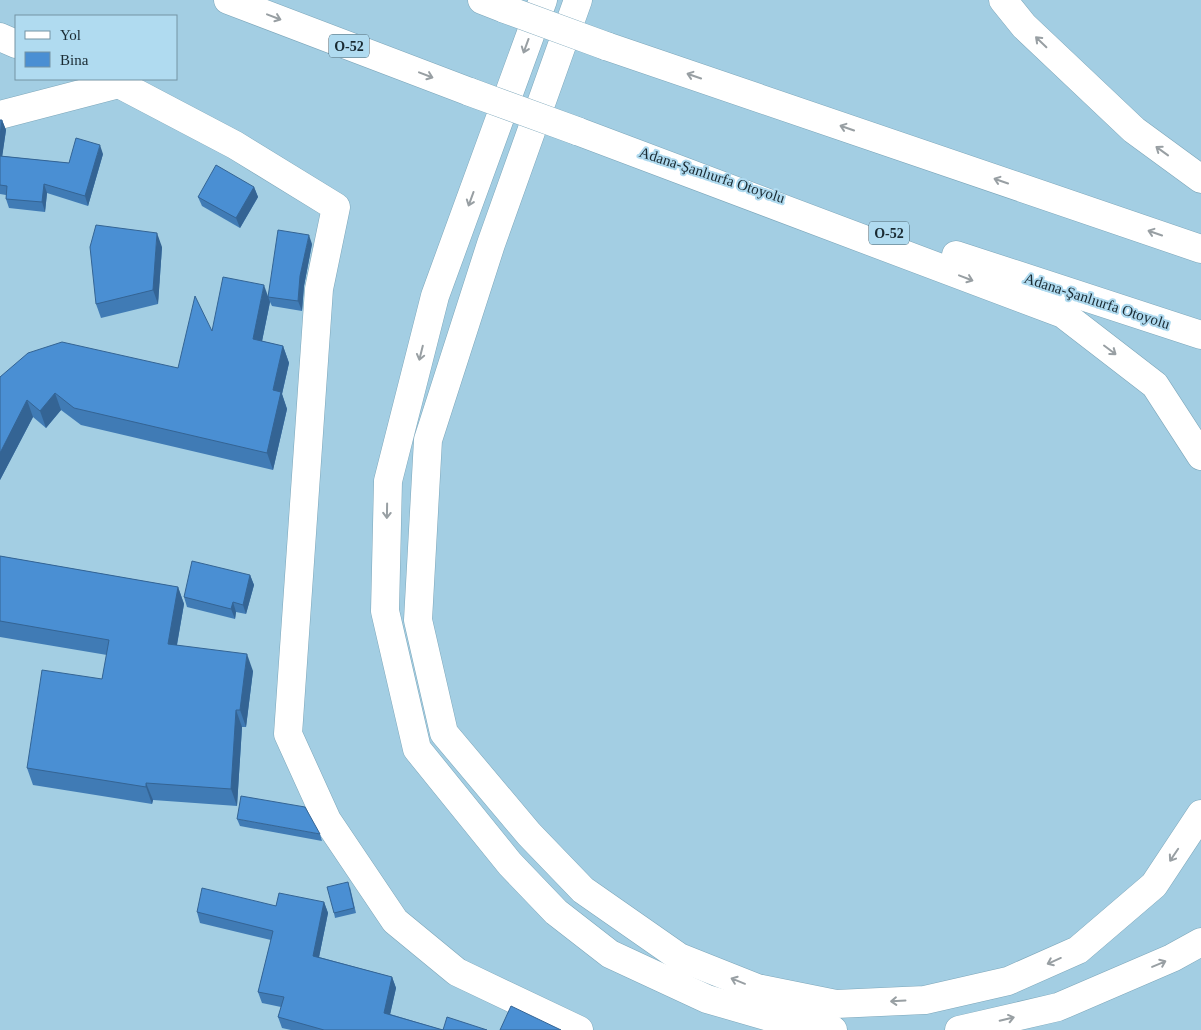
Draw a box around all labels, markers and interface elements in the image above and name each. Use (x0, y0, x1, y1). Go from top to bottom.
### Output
one-way arrow (266, 13, 281, 23)
legend (15, 15, 178, 80)
text: Yol (60, 27, 81, 43)
road number: O-52 (329, 34, 369, 58)
one-way arrow (1035, 36, 1047, 48)
one-way arrow (521, 38, 530, 53)
text: Bina (60, 52, 89, 68)
one-way arrow (686, 70, 702, 80)
one-way arrow (418, 71, 433, 81)
one-way arrow (840, 123, 856, 132)
street label: Adana-Şanlıurfa Otoyolu (637, 144, 787, 206)
one-way arrow (1156, 145, 1169, 156)
one-way arrow (994, 176, 1009, 185)
one-way arrow (466, 190, 475, 206)
road number: O-52 (869, 222, 909, 244)
one-way arrow (1147, 228, 1163, 238)
street label: Adana-Şanlıurfa Otoyolu (1022, 270, 1172, 332)
one-way arrow (958, 274, 973, 283)
one-way arrow (416, 345, 425, 361)
one-way arrow (1103, 345, 1117, 355)
one-way arrow (382, 503, 392, 519)
one-way arrow (1169, 848, 1179, 862)
one-way arrow (1047, 956, 1062, 966)
one-way arrow (1151, 958, 1166, 968)
one-way arrow (731, 975, 746, 985)
one-way arrow (890, 996, 906, 1006)
one-way arrow (998, 1014, 1014, 1023)

